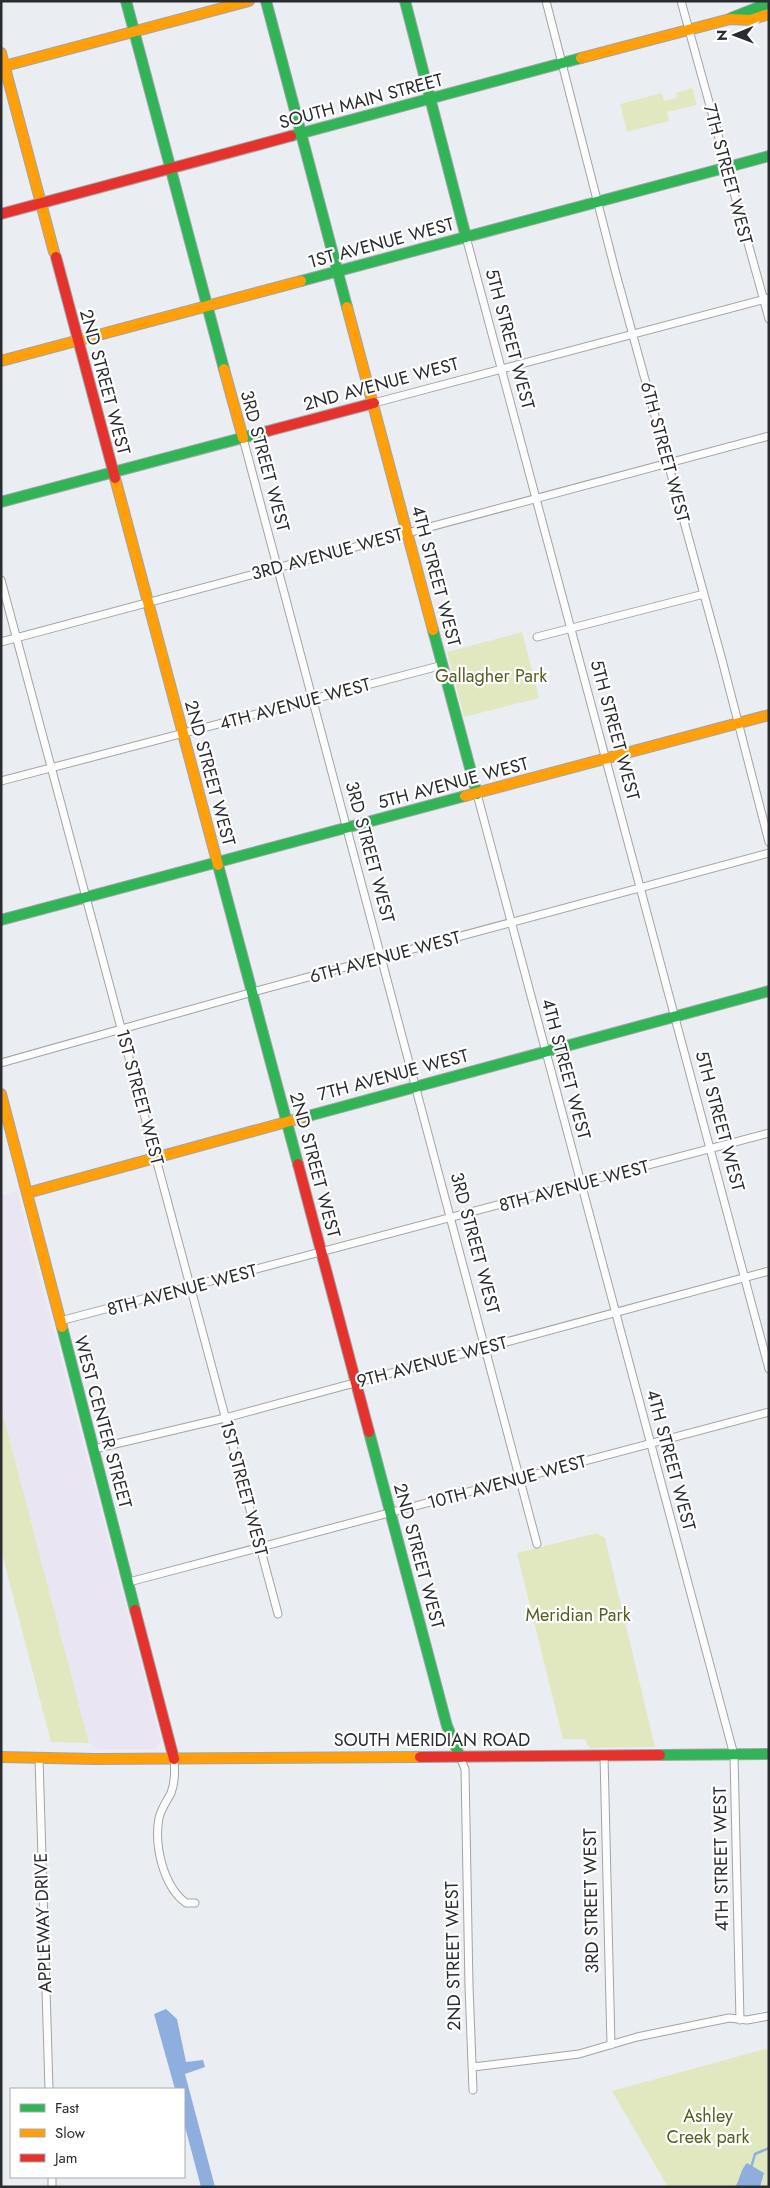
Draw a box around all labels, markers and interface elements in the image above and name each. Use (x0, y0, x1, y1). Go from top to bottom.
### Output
north arrow (710, 10, 760, 60)
text: N (712, 29, 732, 41)
street label: SOUTH MAIN STREET (276, 66, 446, 135)
street label: 7TH STREET WEST (697, 101, 759, 248)
street label: 1ST AVENUE WEST (305, 211, 457, 275)
street label: 5TH STREET WEST (479, 266, 541, 413)
street label: 2ND STREET WEST (73, 306, 137, 458)
street label: 2ND AVENUE WEST (300, 351, 462, 417)
street label: 6TH STREET WEST (634, 379, 696, 526)
street label: 3RD STREET WEST (234, 387, 297, 535)
street label: 4TH STREET WEST (405, 503, 467, 650)
street label: 3RD AVENUE WEST (248, 521, 406, 587)
street label: 5TH STREET WEST (584, 657, 646, 804)
park label: Gallagher Park (435, 663, 547, 689)
street label: 4TH AVENUE WEST (217, 671, 374, 737)
street label: 2ND STREET WEST (178, 697, 242, 849)
street label: 5TH AVENUE WEST (375, 750, 532, 816)
street label: 3RD STREET WEST (339, 778, 402, 926)
street label: 6TH AVENUE WEST (307, 924, 464, 990)
street label: 4TH STREET WEST (535, 996, 597, 1143)
street label: 1ST STREET WEST (109, 1026, 171, 1168)
street label: 7TH AVENUE WEST (315, 1042, 472, 1108)
street label: 5TH STREET WEST (689, 1048, 751, 1195)
street label: 2ND STREET WEST (283, 1089, 347, 1241)
street label: 8TH AVENUE WEST (496, 1153, 652, 1219)
street label: 3RD STREET WEST (444, 1169, 507, 1317)
street label: 8TH AVENUE WEST (104, 1257, 260, 1323)
street label: 9TH AVENUE WEST (354, 1329, 511, 1395)
street label: WEST CENTER STREET (67, 1333, 139, 1512)
street label: 4TH STREET WEST (640, 1387, 702, 1534)
street label: 1ST STREET WEST (213, 1417, 275, 1559)
street label: 10TH AVENUE WEST (424, 1448, 590, 1516)
street label: 2ND STREET WEST (387, 1480, 451, 1632)
park label: Meridian Park (525, 1602, 631, 1628)
street label: SOUTH MERIDIAN ROAD (334, 1727, 530, 1753)
street label: 4TH STREET WEST (707, 1786, 735, 1932)
street label: 3RD STREET WEST (577, 1827, 605, 1974)
street label: APPLEWAY DRIVE (28, 1852, 58, 1994)
street label: 2ND STREET WEST (439, 1880, 467, 2031)
legend (10, 2088, 185, 2178)
text: Fast (55, 2097, 79, 2119)
park label: Ashley Creek park (666, 2103, 750, 2150)
text: Slow (55, 2122, 86, 2144)
text: Jam (53, 2147, 78, 2169)

